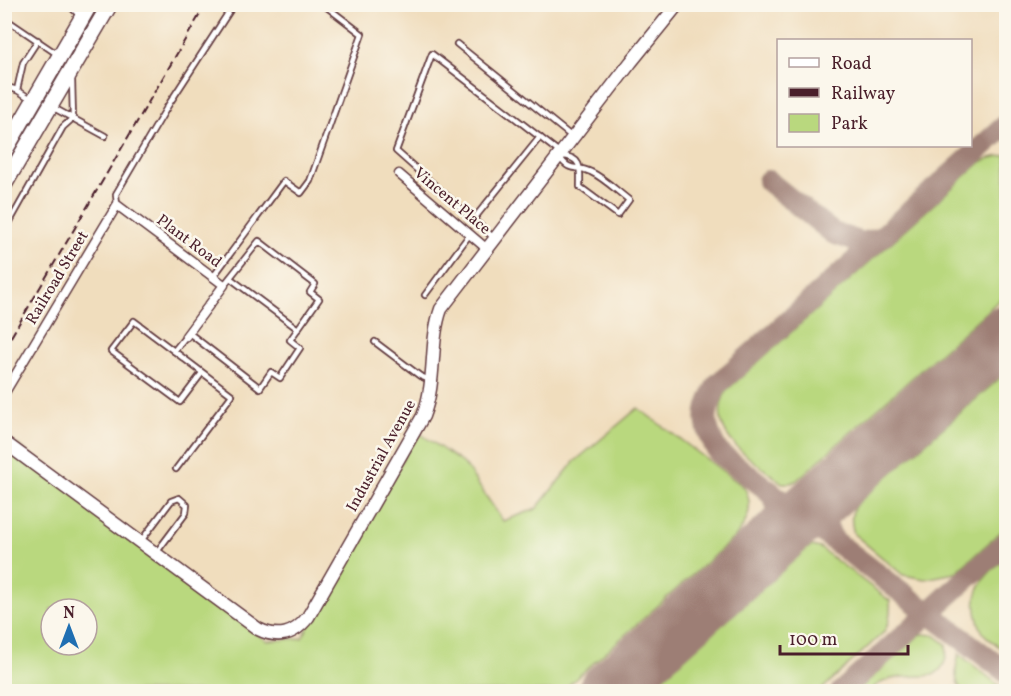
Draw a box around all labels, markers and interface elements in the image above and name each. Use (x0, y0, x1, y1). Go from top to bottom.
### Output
legend (777, 39, 972, 147)
text: Road (831, 52, 872, 77)
text: Railway (831, 82, 895, 107)
text: Park (831, 112, 868, 137)
street label: Vincent Place (408, 163, 495, 240)
street label: Plant Road (152, 210, 226, 273)
street label: Railroad Street (21, 227, 95, 329)
street label: Industrial Avenue (342, 396, 422, 516)
north arrow (39, 597, 99, 657)
text: N (63, 603, 75, 625)
scale bar (780, 618, 908, 656)
text: 100 m (789, 628, 838, 653)

